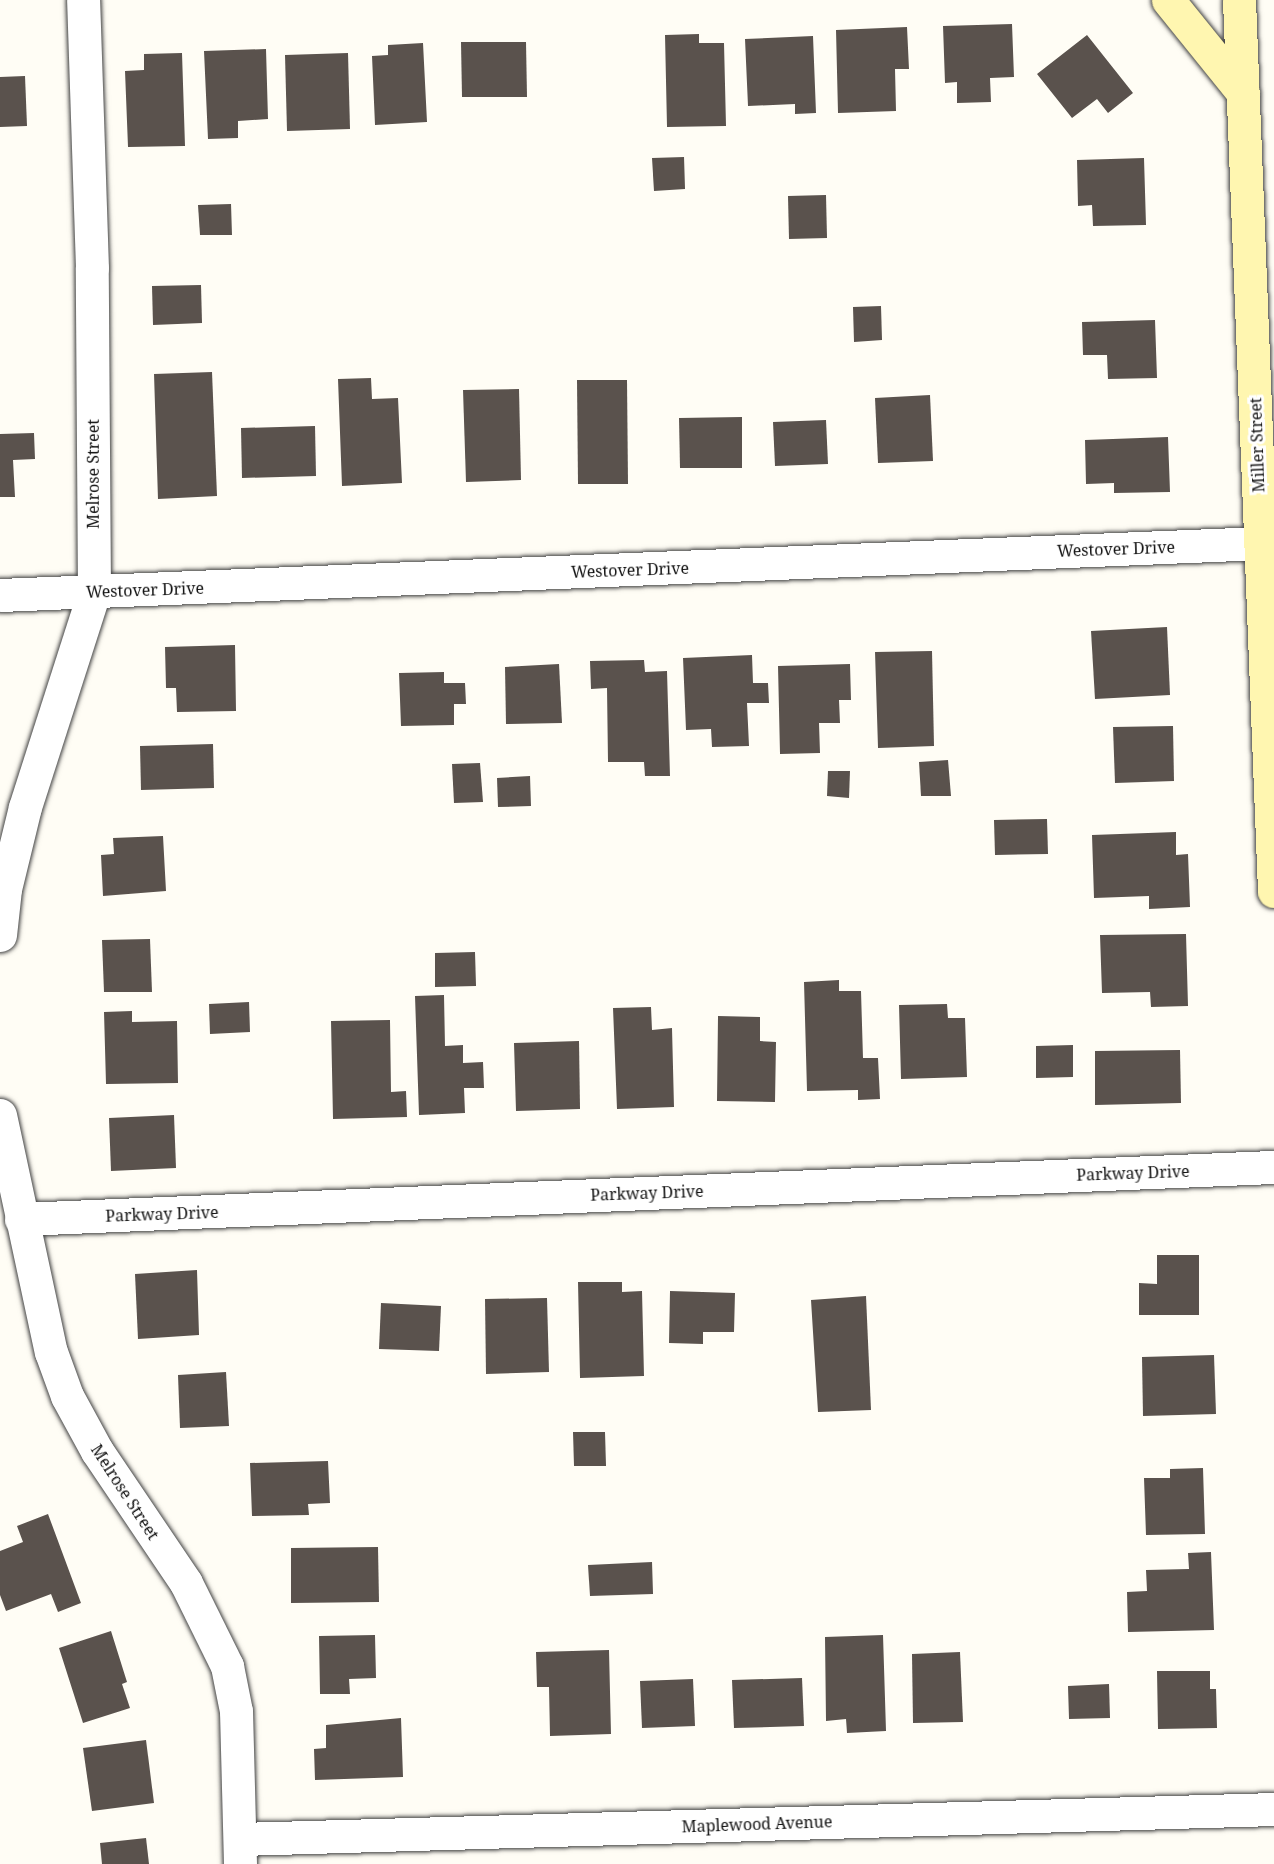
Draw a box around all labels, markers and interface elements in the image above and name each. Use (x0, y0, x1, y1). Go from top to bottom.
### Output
street label: Miller Street (1246, 397, 1268, 493)
street label: Melrose Street (83, 419, 103, 529)
street label: Westover Drive (1057, 537, 1175, 561)
street label: Westover Drive (571, 558, 689, 582)
street label: Westover Drive (86, 578, 204, 602)
street label: Parkway Drive (1076, 1161, 1190, 1185)
street label: Parkway Drive (590, 1181, 704, 1205)
street label: Parkway Drive (105, 1202, 219, 1226)
street label: Melrose Street (87, 1441, 163, 1543)
street label: Maplewood Avenue (681, 1812, 833, 1836)

